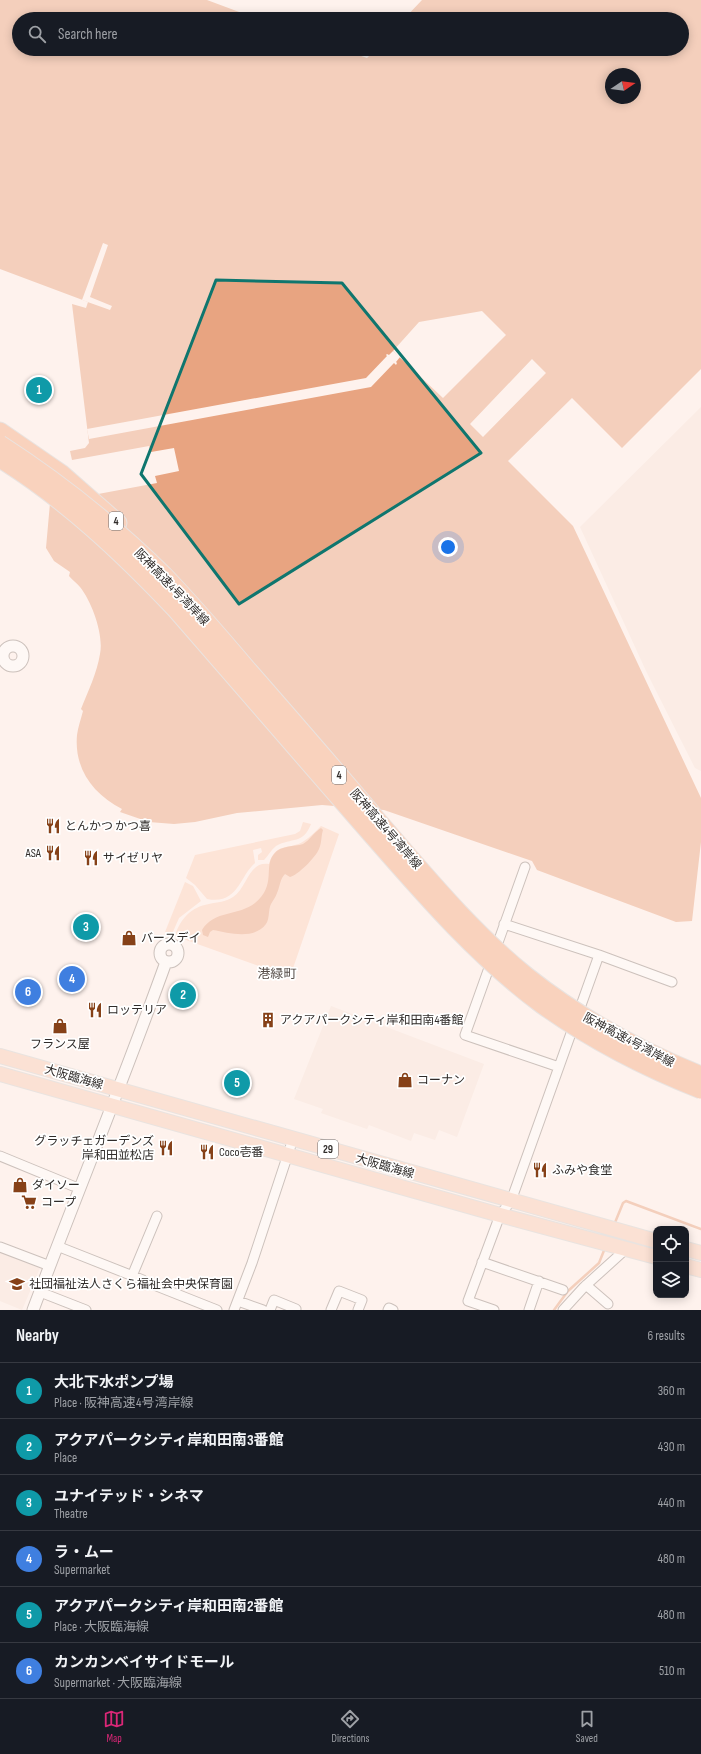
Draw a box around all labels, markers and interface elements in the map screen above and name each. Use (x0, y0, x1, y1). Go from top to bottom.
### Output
search box (12, 12, 689, 56)
icon: search (26, 23, 48, 45)
text: Search here (58, 25, 118, 44)
north arrow (605, 68, 641, 104)
pin: 1 (26, 375, 52, 405)
road number: 4 (109, 512, 123, 530)
your location (438, 537, 458, 557)
street label: 阪神高速4号湾岸線 (131, 546, 212, 629)
road number: 4 (332, 766, 346, 784)
street label: 阪神高速4号湾岸線 (347, 786, 424, 872)
restaurant icon: とんかつ かつ喜 (44, 817, 62, 835)
place label: とんかつ かつ喜 (65, 819, 151, 834)
restaurant icon: ASA (44, 844, 62, 862)
place label: ASA (25, 846, 42, 861)
restaurant icon: サイゼリヤ (82, 849, 100, 867)
place label: サイゼリヤ (103, 851, 163, 866)
pin: 3 (73, 912, 99, 942)
shop icon: バースデイ (120, 929, 138, 947)
place label: バースデイ (141, 931, 200, 946)
pin: 4 (59, 964, 85, 994)
district label: 港緑町 (257, 966, 297, 982)
pin: 6 (15, 977, 41, 1007)
pin: 2 (170, 980, 196, 1010)
restaurant icon: ロッテリア (86, 1001, 104, 1019)
place label: ロッテリア (107, 1003, 167, 1018)
street label: 阪神高速4号湾岸線 (581, 1010, 677, 1071)
building icon: アクアパークシティ岸和田南4番館 (259, 1011, 277, 1029)
place label: アクアパークシティ岸和田南4番館 (280, 1013, 463, 1028)
shop icon: フランス屋 (51, 1017, 69, 1035)
place label: フランス屋 (30, 1037, 90, 1052)
street label: 大阪臨海線 (43, 1062, 105, 1093)
pin: 5 (224, 1068, 250, 1098)
shop icon: コーナン (396, 1071, 414, 1089)
place label: コーナン (417, 1073, 465, 1088)
place label: グラッチェガーデンズ 岸和田並松店 (34, 1134, 154, 1163)
restaurant icon: グラッチェガーデンズ 岸和田並松店 (157, 1139, 175, 1157)
road number: 29 (318, 1140, 338, 1158)
restaurant icon: Coco壱番 (198, 1143, 216, 1161)
place label: Coco壱番 (219, 1145, 263, 1160)
street label: 大阪臨海線 (354, 1151, 416, 1182)
restaurant icon: ふみや食堂 (531, 1161, 549, 1179)
place label: ふみや食堂 (552, 1163, 612, 1178)
shop icon: ダイソー (11, 1176, 29, 1194)
place label: ダイソー (32, 1178, 80, 1193)
supermarket icon: コープ (20, 1193, 38, 1211)
place label: コープ (41, 1195, 76, 1210)
map controls (653, 1226, 689, 1298)
button: locate (653, 1226, 689, 1262)
button: layers (653, 1262, 689, 1298)
school or university icon: 社団福祉法人さくら福祉会中央保育園 (8, 1275, 26, 1293)
place label: 社団福祉法人さくら福祉会中央保育園 (29, 1277, 233, 1292)
text: Nearby (16, 1326, 59, 1346)
text: 6 results (647, 1328, 685, 1344)
text: 大北下水ポンプ場 (54, 1373, 174, 1392)
text: 1 (26, 1383, 32, 1399)
text: 360 m (658, 1383, 685, 1399)
text: Place · 阪神高速4号湾岸線 (54, 1395, 193, 1411)
text: アクアパークシティ岸和田南3番館 (54, 1431, 284, 1450)
text: 2 (26, 1439, 32, 1455)
text: 430 m (658, 1439, 685, 1455)
text: Place (54, 1450, 77, 1466)
text: ユナイテッド・シネマ (54, 1487, 204, 1506)
text: 3 (26, 1495, 32, 1511)
text: 440 m (658, 1495, 685, 1511)
text: Theatre (54, 1506, 88, 1522)
text: ラ・ムー (54, 1543, 114, 1562)
text: 4 (26, 1551, 32, 1567)
text: 480 m (658, 1551, 685, 1567)
text: Supermarket (54, 1562, 110, 1578)
text: アクアパークシティ岸和田南2番館 (54, 1597, 284, 1616)
text: 5 (26, 1607, 32, 1623)
text: 480 m (658, 1607, 685, 1623)
text: Place · 大阪臨海線 (54, 1619, 149, 1635)
text: カンカンベイサイドモール (54, 1653, 234, 1672)
text: 6 (26, 1663, 32, 1679)
text: 510 m (659, 1663, 685, 1679)
text: Supermarket · 大阪臨海線 (54, 1675, 182, 1691)
tab: Map (103, 1708, 125, 1745)
tab: Directions (332, 1708, 369, 1745)
tab: Saved (576, 1708, 598, 1745)

